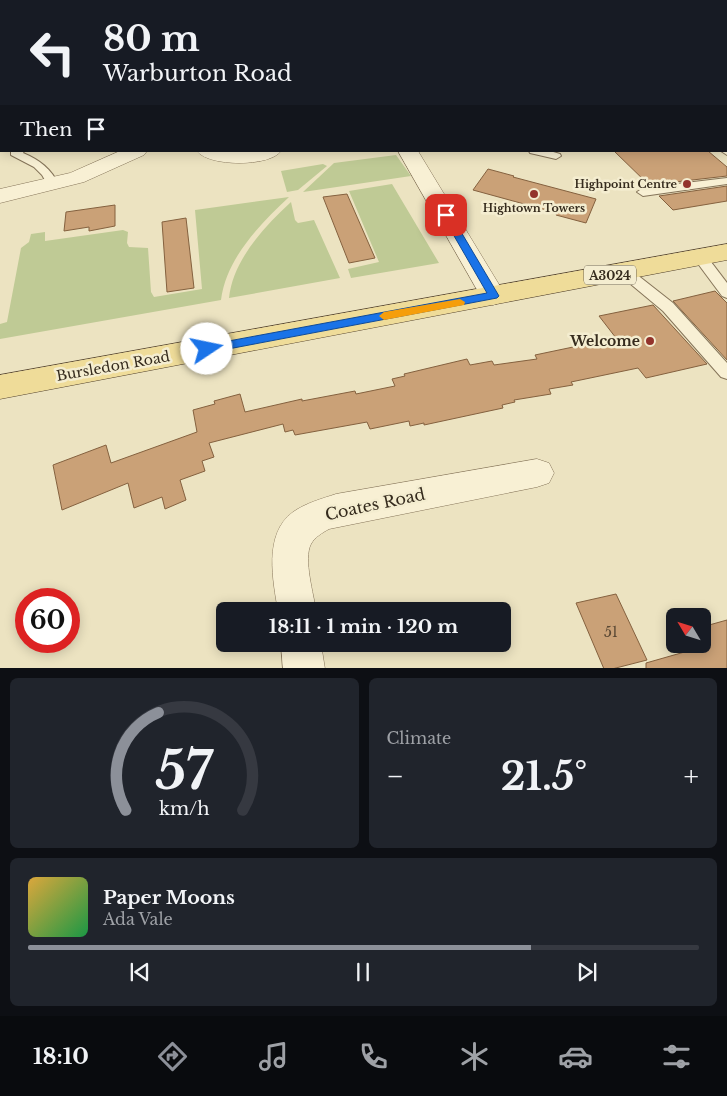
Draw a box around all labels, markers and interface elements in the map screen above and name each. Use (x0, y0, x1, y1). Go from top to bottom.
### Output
text: 80 m (103, 17, 200, 60)
icon: left (20, 20, 85, 85)
text: Warburton Road (103, 60, 292, 87)
icon: arrive (82, 115, 110, 143)
text: Then (20, 118, 72, 141)
place label: Highpoint Centre (575, 177, 678, 191)
marker: Highpoint Centre (681, 178, 693, 190)
marker: Hightown Towers (528, 188, 540, 200)
pin (425, 194, 467, 236)
icon: arrive (432, 201, 460, 229)
place label: Hightown Towers (483, 201, 585, 215)
road number: A3024 (584, 266, 636, 284)
position arrow (180, 322, 232, 374)
place label: Welcome (569, 332, 640, 350)
marker: Welcome (644, 335, 656, 347)
street label: Bursledon Road (55, 347, 172, 385)
street label: Coates Road (323, 484, 427, 524)
speed limit sign: 60 (15, 588, 80, 653)
north arrow (666, 608, 711, 652)
map controls (666, 608, 711, 653)
text: 18:11 · 1 min · 120 m (269, 615, 458, 638)
house number: 51 (604, 623, 618, 641)
text: Climate (387, 728, 451, 748)
text: 57 (155, 739, 214, 803)
text: 21.5° (501, 753, 587, 800)
text: − (387, 759, 404, 794)
text: + (684, 759, 699, 794)
text: km/h (159, 798, 210, 820)
text: Paper Moons (103, 886, 235, 909)
text: Ada Vale (103, 909, 173, 929)
icon: previous (126, 958, 154, 986)
icon: pause (349, 958, 377, 986)
icon: next (573, 958, 601, 986)
icon: directions (155, 1039, 190, 1074)
icon: music (256, 1039, 291, 1074)
icon: phone (356, 1039, 391, 1074)
icon: climate (457, 1039, 492, 1074)
icon: car (558, 1039, 593, 1074)
icon: filters (659, 1039, 694, 1074)
text: 18:10 (33, 1043, 89, 1070)

